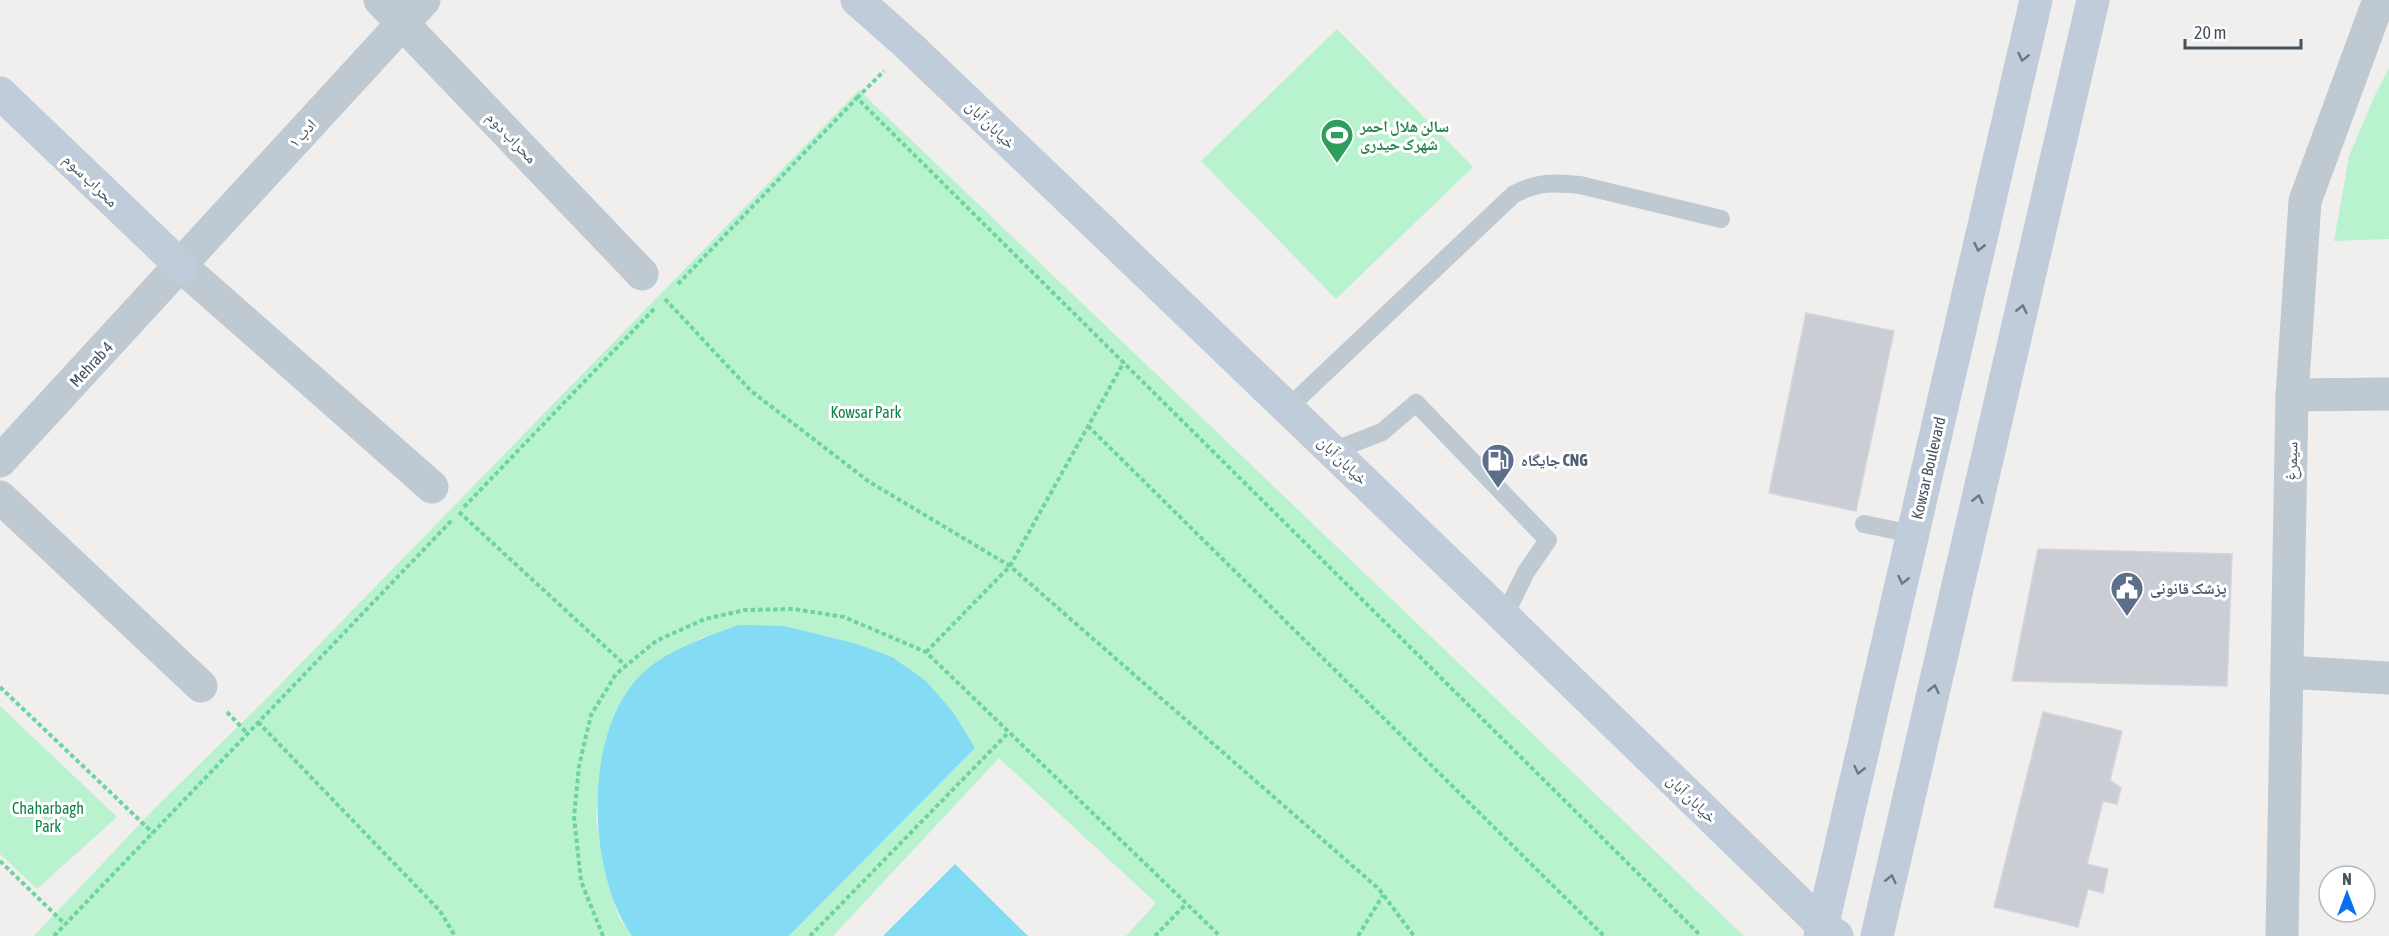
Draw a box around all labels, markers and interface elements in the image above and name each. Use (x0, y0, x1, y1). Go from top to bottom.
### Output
scale bar (2185, 12, 2300, 50)
text: 20 m (2194, 22, 2226, 43)
one-way arrow (2018, 52, 2031, 62)
street label: خیابان آبان (961, 96, 1019, 153)
street label: محراب دوم (482, 107, 541, 168)
street label: ادب ۱ (285, 115, 320, 151)
sports icon: سالن هلال احمر شهرک حیدری (1319, 117, 1355, 164)
place label: سالن هلال احمر شهرک حیدری (1359, 117, 1449, 154)
street label: محراب سوم (59, 150, 122, 212)
one-way arrow (1974, 242, 1987, 252)
one-way arrow (2014, 304, 2027, 314)
street label: Mehrab 4 (66, 338, 116, 390)
park label: Kowsar Park (830, 403, 902, 421)
street label: Kowsar Boulevard (1907, 415, 1949, 521)
street label: خیابان آبان (1313, 432, 1371, 489)
street label: سیمرغ (2282, 441, 2302, 481)
fuel station icon: جایگاه CNG (1480, 442, 1516, 489)
place label: جایگاه CNG (1521, 451, 1588, 469)
one-way arrow (1971, 494, 1984, 504)
public building icon: پزشک قانونی (2109, 570, 2145, 617)
one-way arrow (1897, 575, 1910, 585)
place label: پزشک قانونی (2150, 579, 2227, 598)
one-way arrow (1927, 684, 1940, 694)
one-way arrow (1853, 765, 1866, 775)
street label: خیابان آبان (1662, 770, 1720, 827)
park label: Chaharbagh Park (12, 799, 84, 835)
north arrow (2317, 864, 2377, 924)
text: N (2342, 870, 2352, 888)
one-way arrow (1883, 874, 1896, 884)

